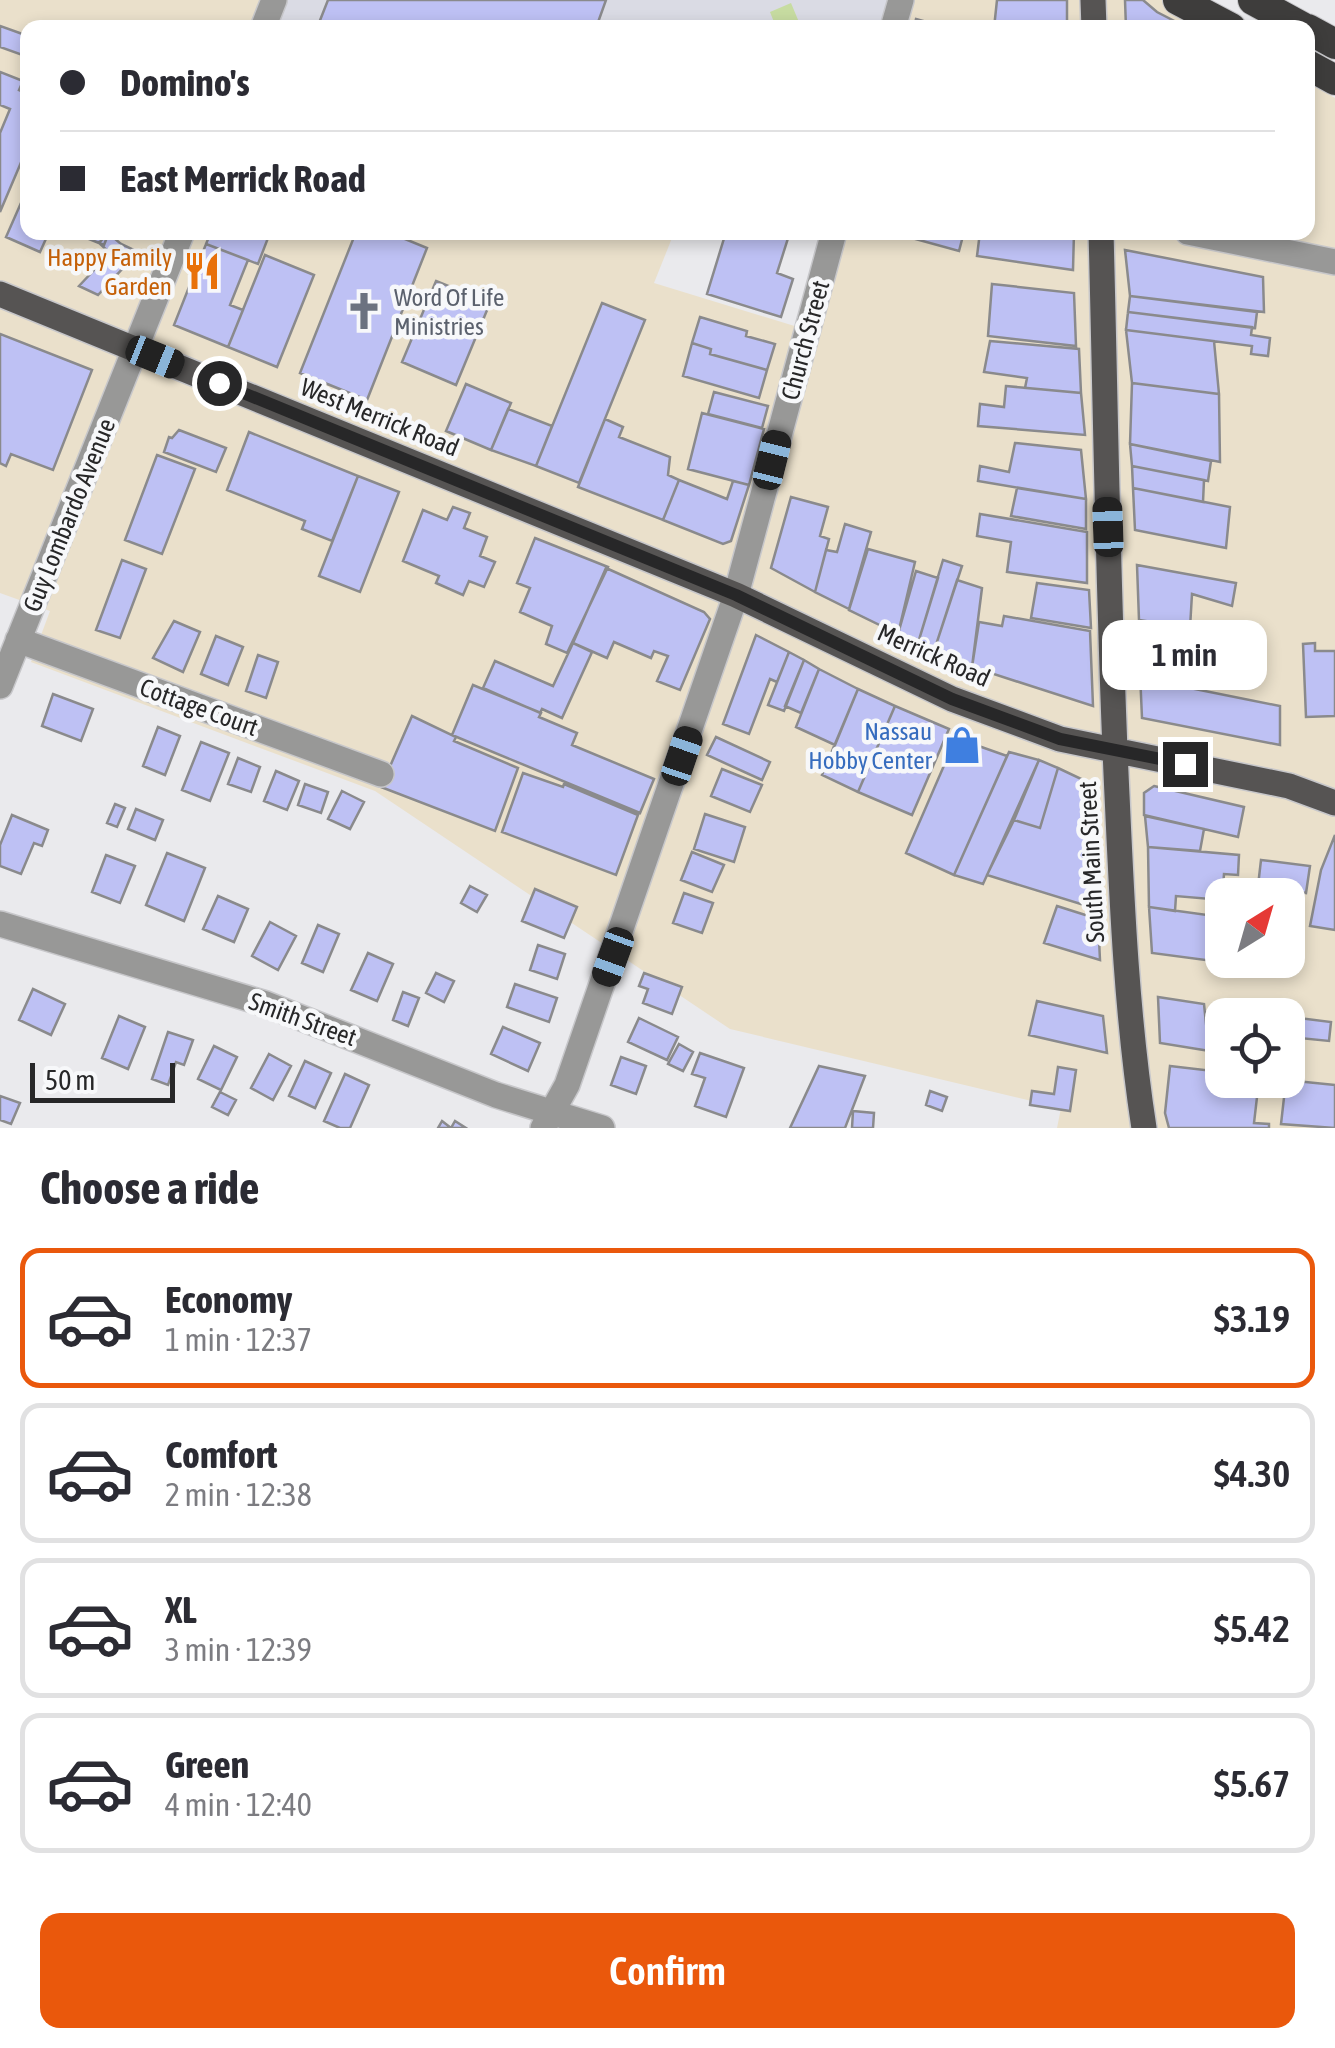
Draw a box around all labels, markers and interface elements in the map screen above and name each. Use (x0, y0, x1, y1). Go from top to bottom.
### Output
text: Domino's (120, 61, 250, 104)
text: East Merrick Road (120, 157, 366, 200)
place label: Happy Family Garden (47, 243, 172, 300)
restaurant icon: Happy Family Garden (181, 250, 223, 292)
street label: Church Street (776, 277, 834, 403)
place label: Word Of Life Ministries (394, 283, 504, 340)
church icon: Word Of Life Ministries (343, 290, 385, 332)
car (122, 332, 188, 382)
route start (197, 361, 242, 406)
street label: West Merrick Road (297, 373, 463, 461)
street label: Guy Lombardo Avenue (18, 414, 120, 616)
car (750, 427, 794, 493)
car (1092, 496, 1124, 558)
street label: Merrick Road (873, 618, 995, 692)
callout: 1 min (1102, 619, 1268, 689)
text: 1 min (1152, 636, 1217, 673)
street label: Cottage Court (136, 673, 262, 741)
place label: Nassau Hobby Center (808, 717, 933, 774)
car (658, 723, 706, 789)
shop icon: Nassau Hobby Center (941, 724, 983, 766)
route end (1163, 742, 1208, 787)
street label: South Main Street (1073, 781, 1109, 943)
north arrow (1205, 878, 1305, 978)
map controls (1205, 878, 1305, 1098)
car (589, 924, 637, 990)
street label: Smith Street (246, 987, 360, 1051)
button: locate (1205, 998, 1305, 1098)
scale bar (30, 1058, 175, 1102)
text: 50 m (45, 1064, 95, 1096)
text: Choose a ride (40, 1162, 259, 1214)
icon: car (45, 1273, 135, 1363)
text: Economy (165, 1278, 292, 1321)
text: $3.19 (1214, 1297, 1290, 1340)
text: 1 min · 12:37 (165, 1321, 312, 1358)
icon: car (45, 1428, 135, 1518)
text: Comfort (165, 1433, 277, 1476)
text: $4.30 (1214, 1452, 1290, 1495)
text: 2 min · 12:38 (165, 1476, 312, 1513)
icon: car (45, 1583, 135, 1673)
text: XL (165, 1588, 197, 1631)
text: $5.42 (1214, 1607, 1290, 1650)
text: 3 min · 12:39 (165, 1631, 312, 1668)
icon: car (45, 1738, 135, 1828)
text: Green (165, 1743, 249, 1786)
text: $5.67 (1214, 1762, 1290, 1805)
text: 4 min · 12:40 (165, 1786, 312, 1823)
button: Confirm (40, 1913, 1295, 2028)

